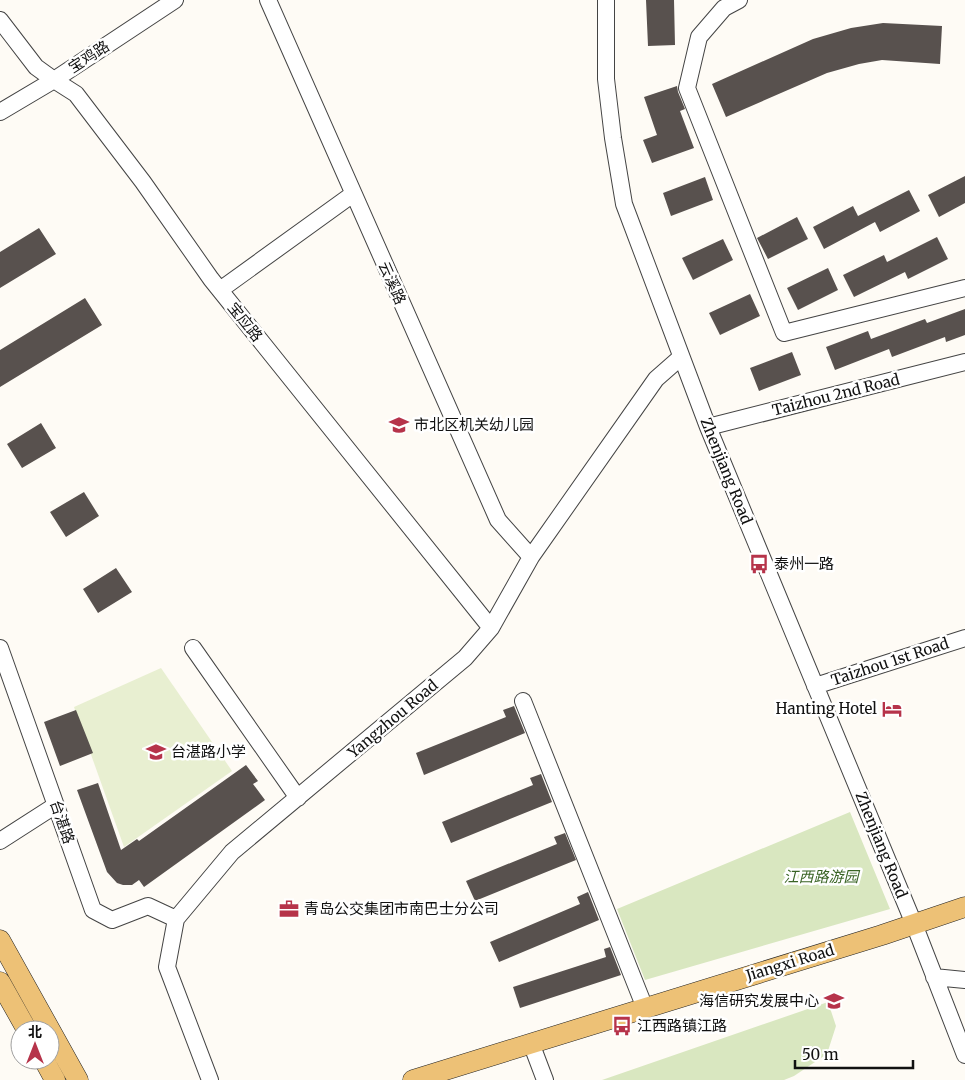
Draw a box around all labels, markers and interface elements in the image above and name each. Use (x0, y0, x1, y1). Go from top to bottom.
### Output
street label: 宝鸡路 (65, 36, 113, 77)
street label: 云溪路 (375, 258, 410, 307)
street label: 宝应路 (224, 298, 267, 345)
street label: Taizhou 2nd Road (770, 369, 902, 420)
school or university icon: 市北区机关幼儿园 (388, 414, 410, 436)
place label: 市北区机关幼儿园 (414, 415, 534, 434)
street label: Zhenjiang Road (696, 415, 756, 527)
bus stop icon: 泰州一路 (748, 553, 770, 575)
place label: 泰州一路 (774, 554, 834, 573)
street label: Taizhou 1st Road (829, 634, 951, 690)
street label: Yangzhou Road (343, 675, 442, 762)
hotel icon: Hanting Hotel (881, 698, 903, 720)
place label: Hanting Hotel (776, 699, 877, 718)
school or university icon: 台湛路小学 (145, 741, 167, 763)
place label: 台湛路小学 (171, 742, 246, 761)
street label: Zhenjiang Road (851, 789, 911, 901)
street label: 台湛路 (46, 797, 79, 846)
park label: 江西路游园 (783, 867, 860, 886)
office icon: 青岛公交集团市南巴士分公司 (278, 898, 300, 920)
place label: 青岛公交集团市南巴士分公司 (304, 899, 499, 918)
street label: Jiangxi Road (743, 940, 836, 985)
school or university icon: 海信研究发展中心 (823, 990, 845, 1012)
place label: 海信研究发展中心 (699, 991, 819, 1010)
bus stop icon: 江西路镇江路 (611, 1015, 633, 1037)
place label: 江西路镇江路 (637, 1016, 727, 1035)
north arrow (10, 1020, 60, 1070)
text: 北 (28, 1023, 42, 1041)
scale bar (795, 1038, 912, 1070)
text: 50 m (802, 1045, 839, 1064)

